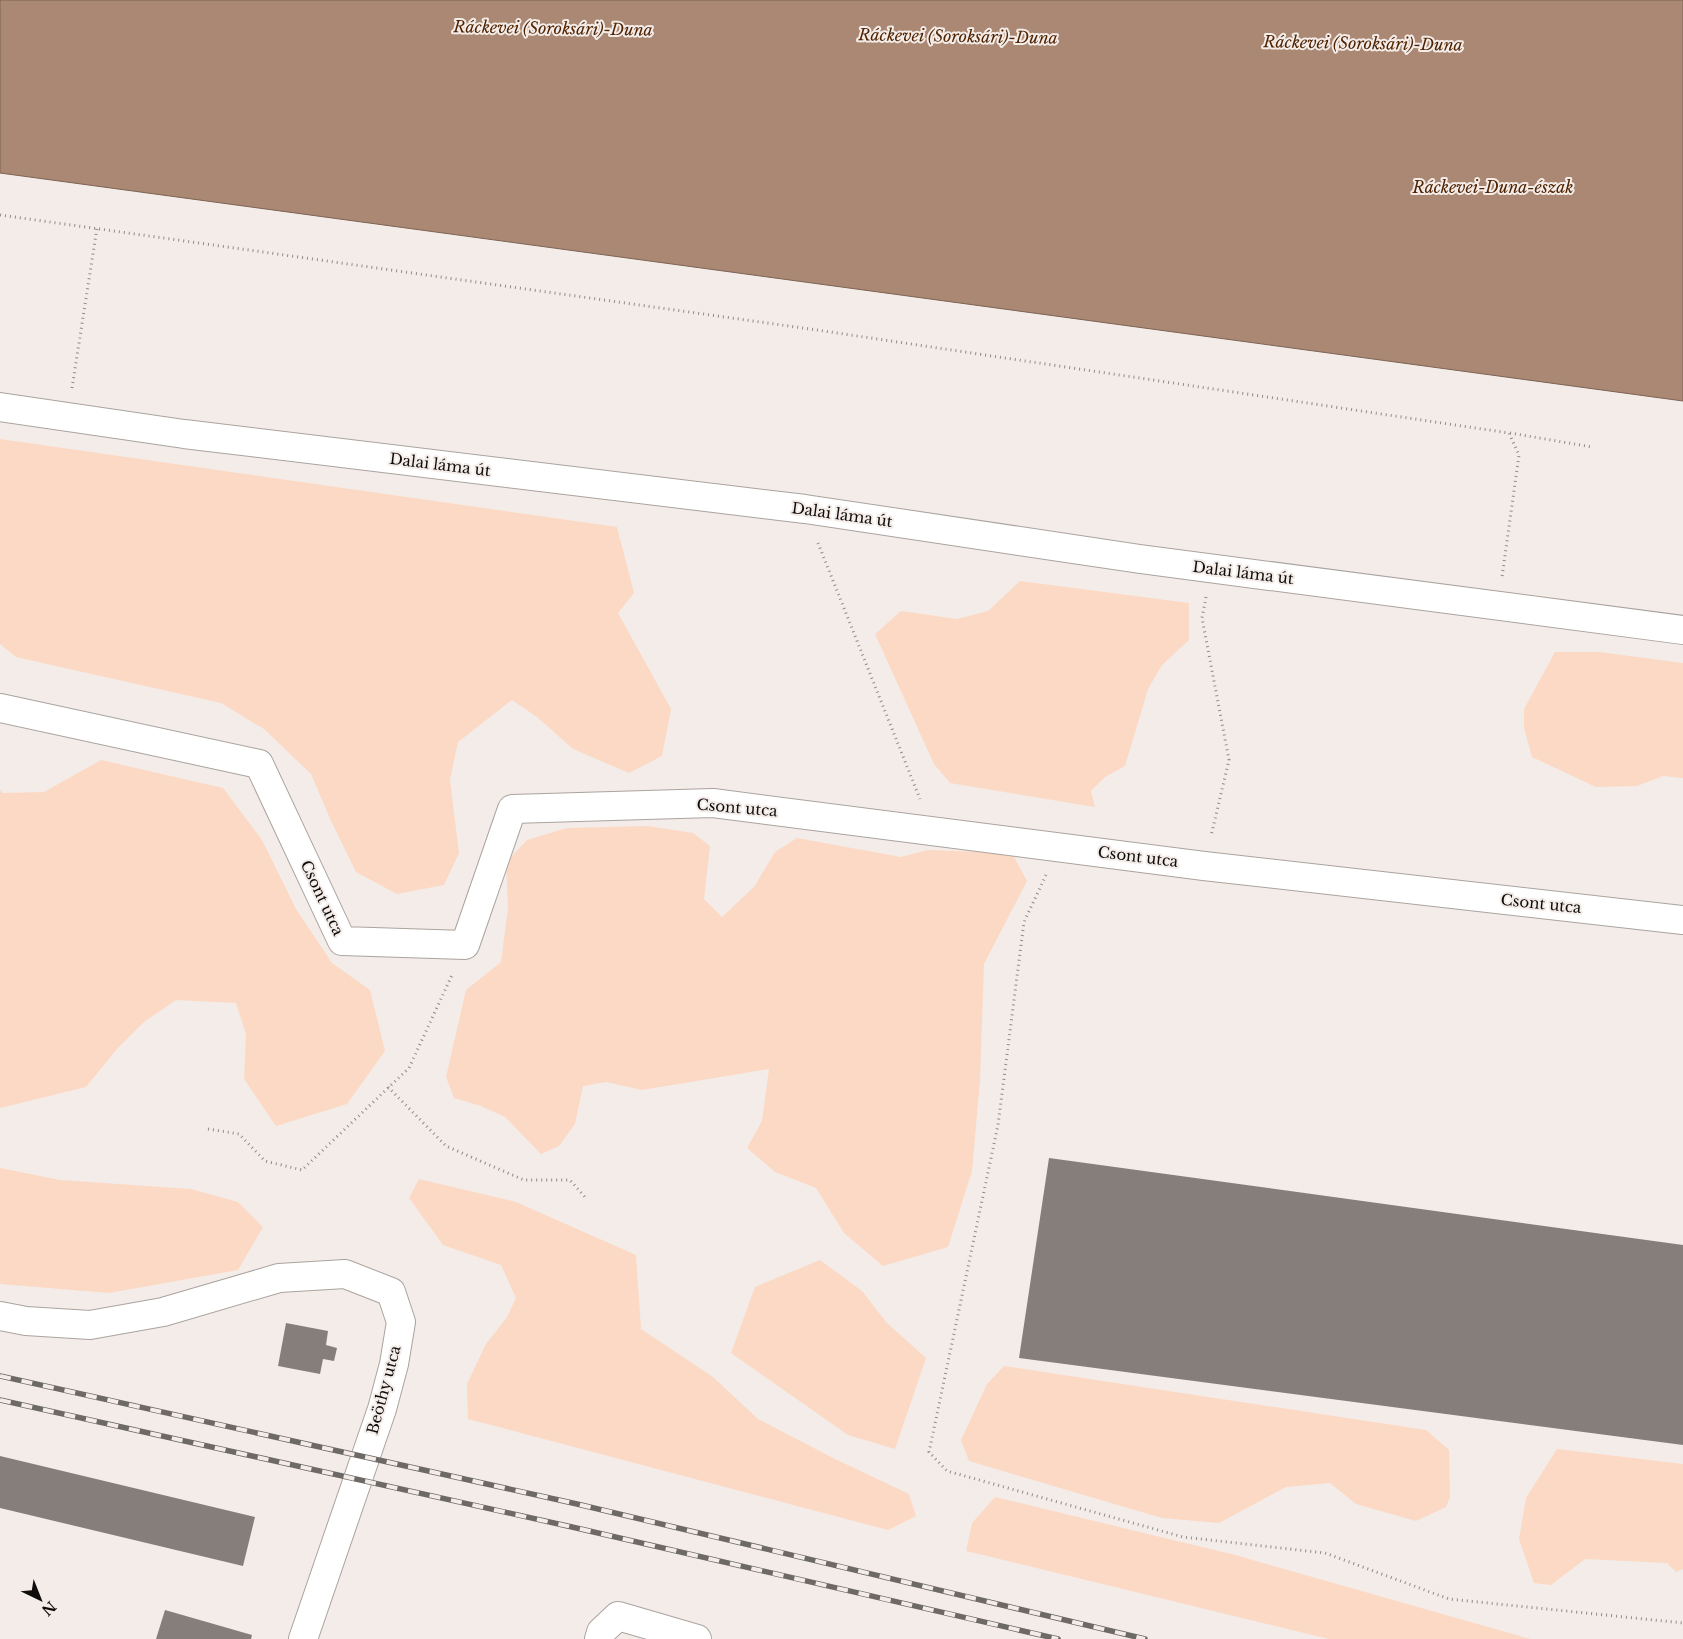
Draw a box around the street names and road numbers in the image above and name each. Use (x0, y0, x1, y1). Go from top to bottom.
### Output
street label: Dalai láma út (389, 449, 492, 480)
street label: Dalai láma út (790, 498, 894, 531)
street label: Dalai láma út (1192, 557, 1295, 588)
street label: Csont utca (696, 795, 779, 821)
street label: Csont utca (1097, 842, 1180, 871)
street label: Csont utca (297, 857, 348, 939)
street label: Csont utca (1500, 890, 1583, 917)
street label: Beöthy utca (363, 1343, 405, 1436)

